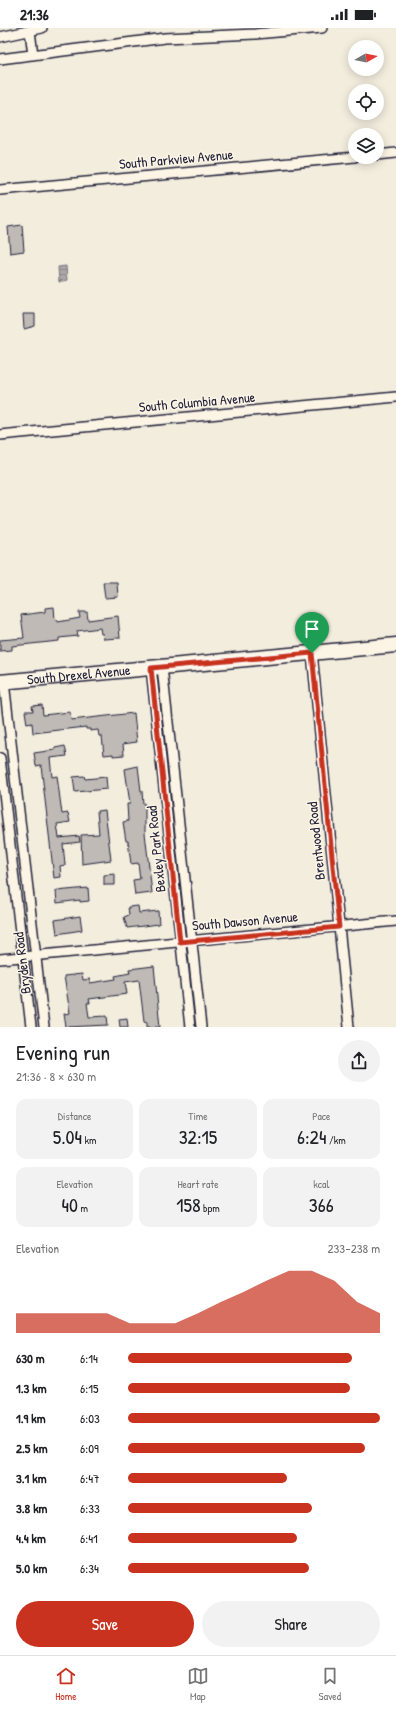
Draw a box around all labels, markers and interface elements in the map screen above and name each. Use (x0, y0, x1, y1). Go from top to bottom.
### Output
text: 21:36 (20, 4, 49, 25)
north arrow (348, 40, 384, 76)
map controls (348, 40, 384, 164)
button: locate (348, 84, 384, 120)
button: layers (348, 128, 384, 164)
street label: South Parkview Avenue (118, 144, 234, 173)
street label: South Columbia Avenue (138, 387, 256, 416)
pin (295, 612, 329, 653)
icon: arrive (301, 618, 323, 640)
street label: South Drexel Avenue (26, 660, 132, 688)
street label: Brentwood Road (302, 800, 329, 881)
street label: Bexley Park Road (141, 804, 170, 893)
street label: South Dawson Avenue (191, 906, 299, 935)
street label: Bryden Road (8, 931, 36, 995)
text: Evening run (16, 1037, 110, 1067)
button: share (338, 1040, 380, 1082)
text: 21:36 · 8 × 630 m (16, 1067, 96, 1085)
text: Distance (58, 1109, 91, 1123)
text: Time (188, 1109, 208, 1123)
text: Pace (312, 1109, 330, 1123)
text: 5.04 (53, 1123, 82, 1150)
text: 32:15 (179, 1123, 217, 1150)
text: 6:24 (297, 1123, 326, 1150)
text: km (82, 1133, 97, 1147)
text: /km (326, 1133, 346, 1147)
text: Elevation (56, 1177, 93, 1191)
text: Heart rate (177, 1177, 219, 1191)
text: kcal (313, 1177, 329, 1191)
text: 40 (61, 1191, 78, 1218)
text: 158 (176, 1191, 201, 1218)
text: 366 (309, 1191, 334, 1218)
text: m (78, 1201, 88, 1215)
text: bpm (201, 1201, 220, 1215)
text: Elevation (16, 1239, 59, 1257)
text: 233–238 m (327, 1239, 380, 1257)
text: 630 m (16, 1349, 45, 1367)
text: 6:14 (80, 1349, 98, 1367)
text: 1.3 km (16, 1379, 47, 1397)
text: 6:15 (80, 1379, 98, 1397)
text: 1.9 km (16, 1409, 46, 1427)
text: 6:03 (80, 1409, 100, 1427)
text: 2.5 km (16, 1439, 48, 1457)
text: 6:09 (80, 1439, 99, 1457)
text: 3.1 km (16, 1469, 47, 1487)
text: 6:47 (80, 1469, 100, 1487)
text: 3.8 km (16, 1499, 47, 1517)
text: 6:33 (80, 1499, 100, 1517)
text: 4.4 km (16, 1529, 46, 1547)
text: 6:41 (80, 1529, 98, 1547)
text: 5.0 km (16, 1559, 47, 1577)
text: 6:34 (80, 1559, 99, 1577)
button: Save (16, 1601, 194, 1647)
button: Share (202, 1601, 380, 1647)
tab: Home (55, 1665, 77, 1703)
tab: Map (187, 1665, 209, 1703)
tab: Saved (319, 1665, 341, 1703)

